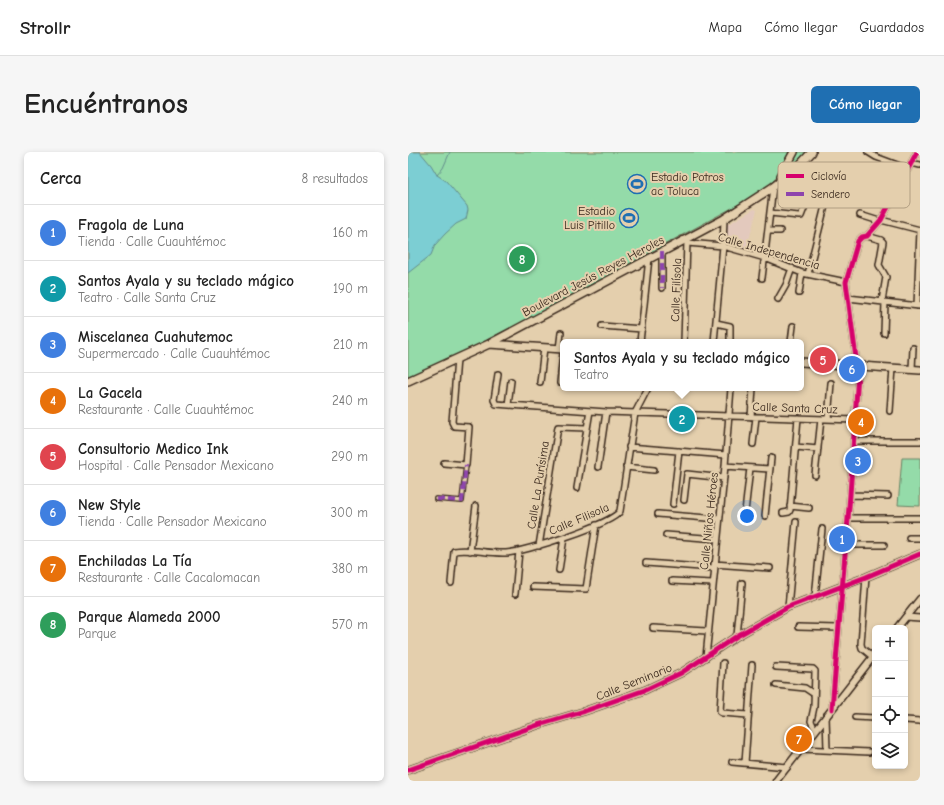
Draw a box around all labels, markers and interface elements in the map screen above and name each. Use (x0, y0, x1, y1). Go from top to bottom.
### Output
text: Strollr (20, 17, 70, 39)
text: Mapa (709, 19, 742, 36)
text: Cómo llegar (764, 19, 837, 36)
text: Guardados (859, 19, 924, 36)
button: Cómo llegar (811, 86, 920, 123)
text: Encuéntranos (24, 88, 188, 120)
legend (778, 162, 910, 208)
text: Cerca (40, 169, 82, 188)
place label: Estadio Potros ac Toluca (651, 170, 724, 198)
text: Ciclovía (811, 170, 846, 183)
text: 8 resultados (302, 171, 368, 186)
sports icon: Estadio Potros ac Toluca (626, 173, 648, 195)
text: Sendero (811, 188, 850, 201)
place label: Estadio Luis Pitillo (564, 204, 615, 232)
sports icon: Estadio Luis Pitillo (618, 207, 640, 229)
text: Fragola de Luna (78, 216, 184, 234)
text: 1 (50, 225, 56, 240)
text: 160 m (333, 225, 368, 240)
street label: Calle Independencia (716, 230, 822, 272)
street label: Boulevard Jesús Reyes Heroles (520, 233, 666, 319)
text: Tienda · Calle Cuauhtémoc (78, 234, 226, 249)
pin: 8 (509, 244, 535, 274)
street label: Calle Filísola (668, 258, 684, 322)
text: Santos Ayala y su teclado mágico (78, 272, 294, 290)
text: 2 (50, 281, 56, 296)
text: 190 m (333, 281, 368, 296)
text: Teatro · Calle Santa Cruz (78, 290, 216, 305)
text: Miscelanea Cuahutemoc (78, 328, 233, 346)
text: 3 (50, 337, 56, 352)
text: 210 m (333, 337, 368, 352)
popup (560, 339, 804, 391)
pin: 5 (810, 345, 836, 375)
text: Supermercado · Calle Cuauhtémoc (78, 346, 270, 361)
text: Santos Ayala y su teclado mágico (574, 349, 790, 367)
pin: 6 (839, 354, 865, 384)
text: Teatro (574, 367, 609, 382)
text: La Gacela (78, 384, 142, 402)
text: 4 (50, 393, 56, 408)
text: 240 m (332, 393, 368, 408)
street label: Calle Santa Cruz (752, 400, 839, 417)
text: Restaurante · Calle Cuauhtémoc (78, 402, 254, 417)
pin: 2 (669, 404, 695, 434)
pin: 4 (848, 407, 874, 437)
text: Consultorio Medico Ink (78, 440, 228, 458)
street label: Calle La Purísima (524, 440, 552, 530)
pin: 3 (845, 446, 871, 476)
text: 5 (50, 449, 56, 464)
text: 290 m (331, 449, 368, 464)
text: Hospital · Calle Pensador Mexicano (78, 458, 274, 473)
street label: Calle Niños Héroes (697, 472, 721, 570)
text: New Style (78, 496, 141, 514)
street label: Calle Filisola (547, 500, 611, 538)
text: 6 (50, 505, 56, 520)
text: 300 m (330, 505, 368, 520)
your location (737, 506, 757, 526)
text: Tienda · Calle Pensador Mexicano (78, 514, 267, 529)
pin: 1 (829, 524, 855, 554)
text: Enchiladas La Tía (78, 552, 192, 570)
text: 7 (50, 561, 56, 576)
text: 380 m (332, 561, 368, 576)
text: Restaurante · Calle Cacalomacan (78, 570, 260, 585)
text: Parque Alameda 2000 (78, 608, 221, 626)
text: 8 (50, 617, 56, 632)
text: 570 m (332, 617, 368, 632)
map controls (872, 625, 908, 769)
button: + (872, 625, 908, 661)
text: Parque (78, 626, 116, 641)
street label: Calle Seminario (594, 660, 674, 704)
button: − (872, 661, 908, 697)
button: locate (872, 697, 908, 733)
pin: 7 (786, 724, 812, 754)
button: layers (872, 733, 908, 769)

